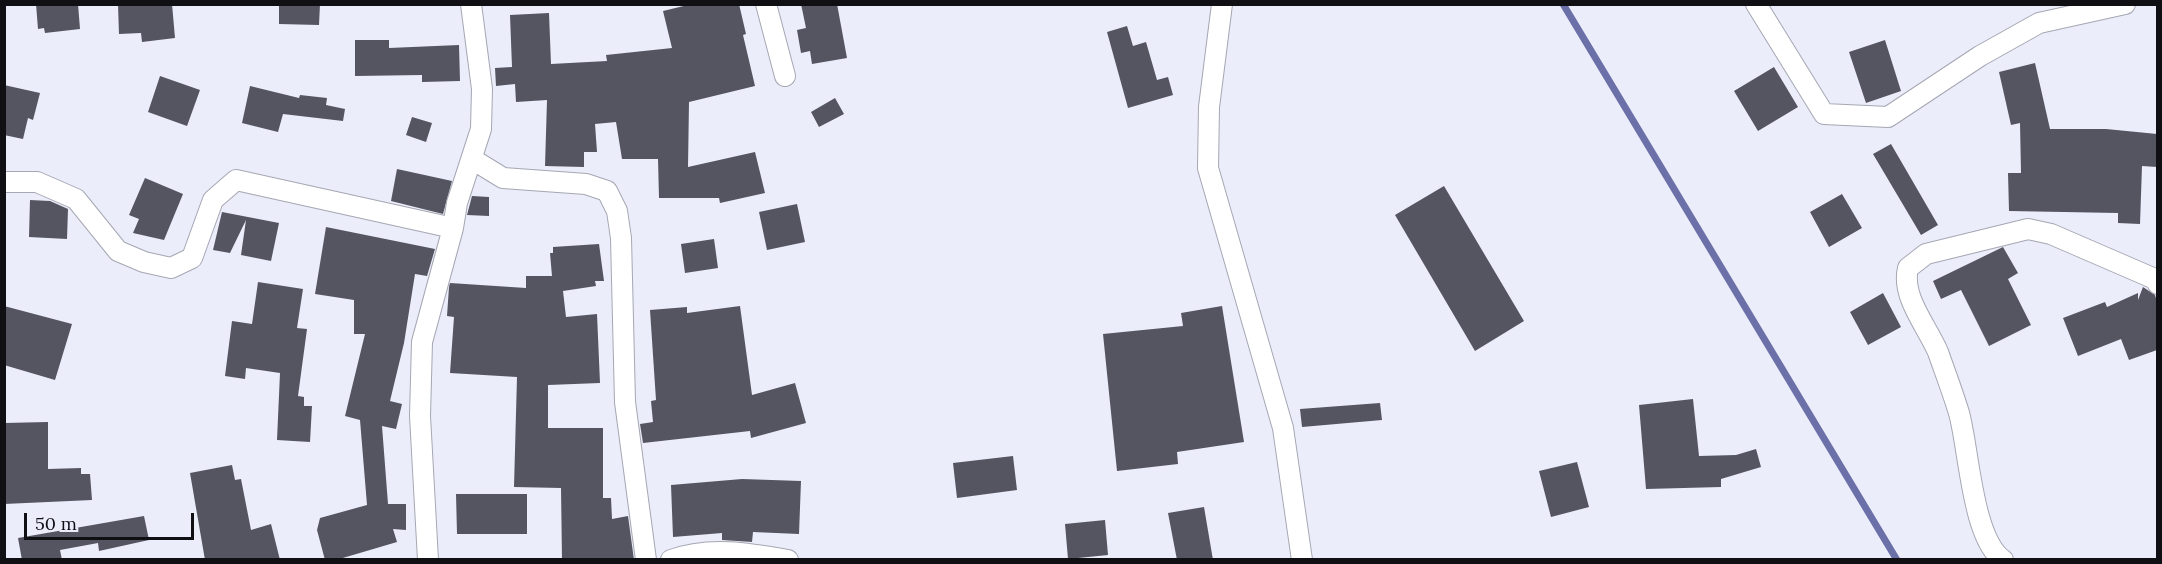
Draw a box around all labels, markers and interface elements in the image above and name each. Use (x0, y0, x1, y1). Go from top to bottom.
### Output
scale bar (27, 501, 196, 539)
text: 50 m (35, 512, 77, 535)

